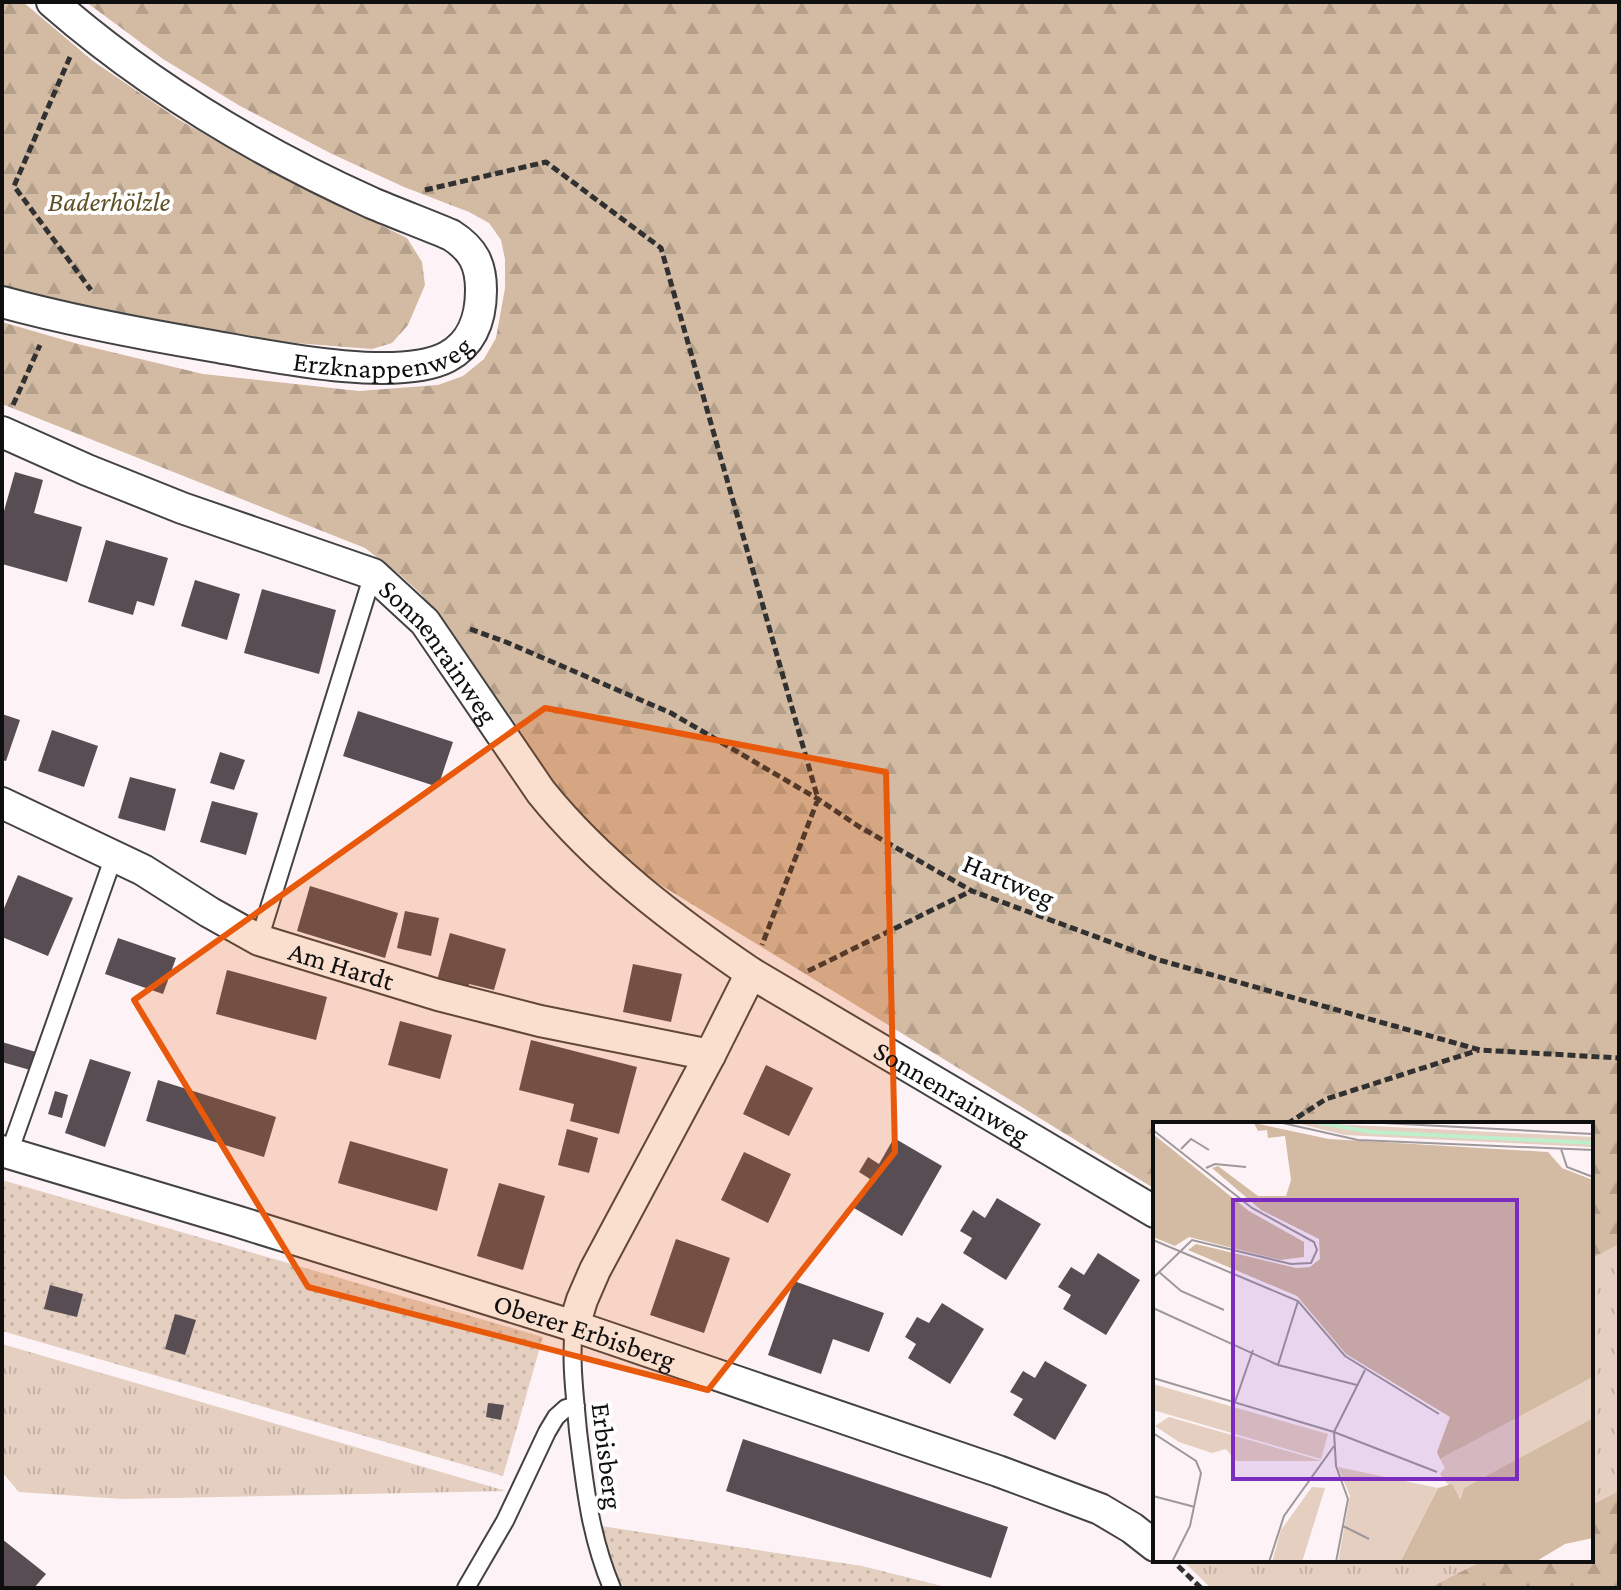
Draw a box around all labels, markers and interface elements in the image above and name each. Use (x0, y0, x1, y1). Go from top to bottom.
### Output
park label: Baderhölzle (48, 186, 171, 217)
street label: Erzknappenweg (291, 330, 479, 384)
street label: Sonnenrainweg (373, 573, 505, 730)
street label: Hartweg (958, 847, 1060, 914)
street label: Am Hardt (285, 935, 398, 997)
street label: Sonnenrainweg (869, 1034, 1036, 1151)
inset map (1153, 1122, 1593, 1562)
street label: Oberer Erbisberg (490, 1287, 680, 1376)
street label: Erbisberg (586, 1401, 629, 1512)

